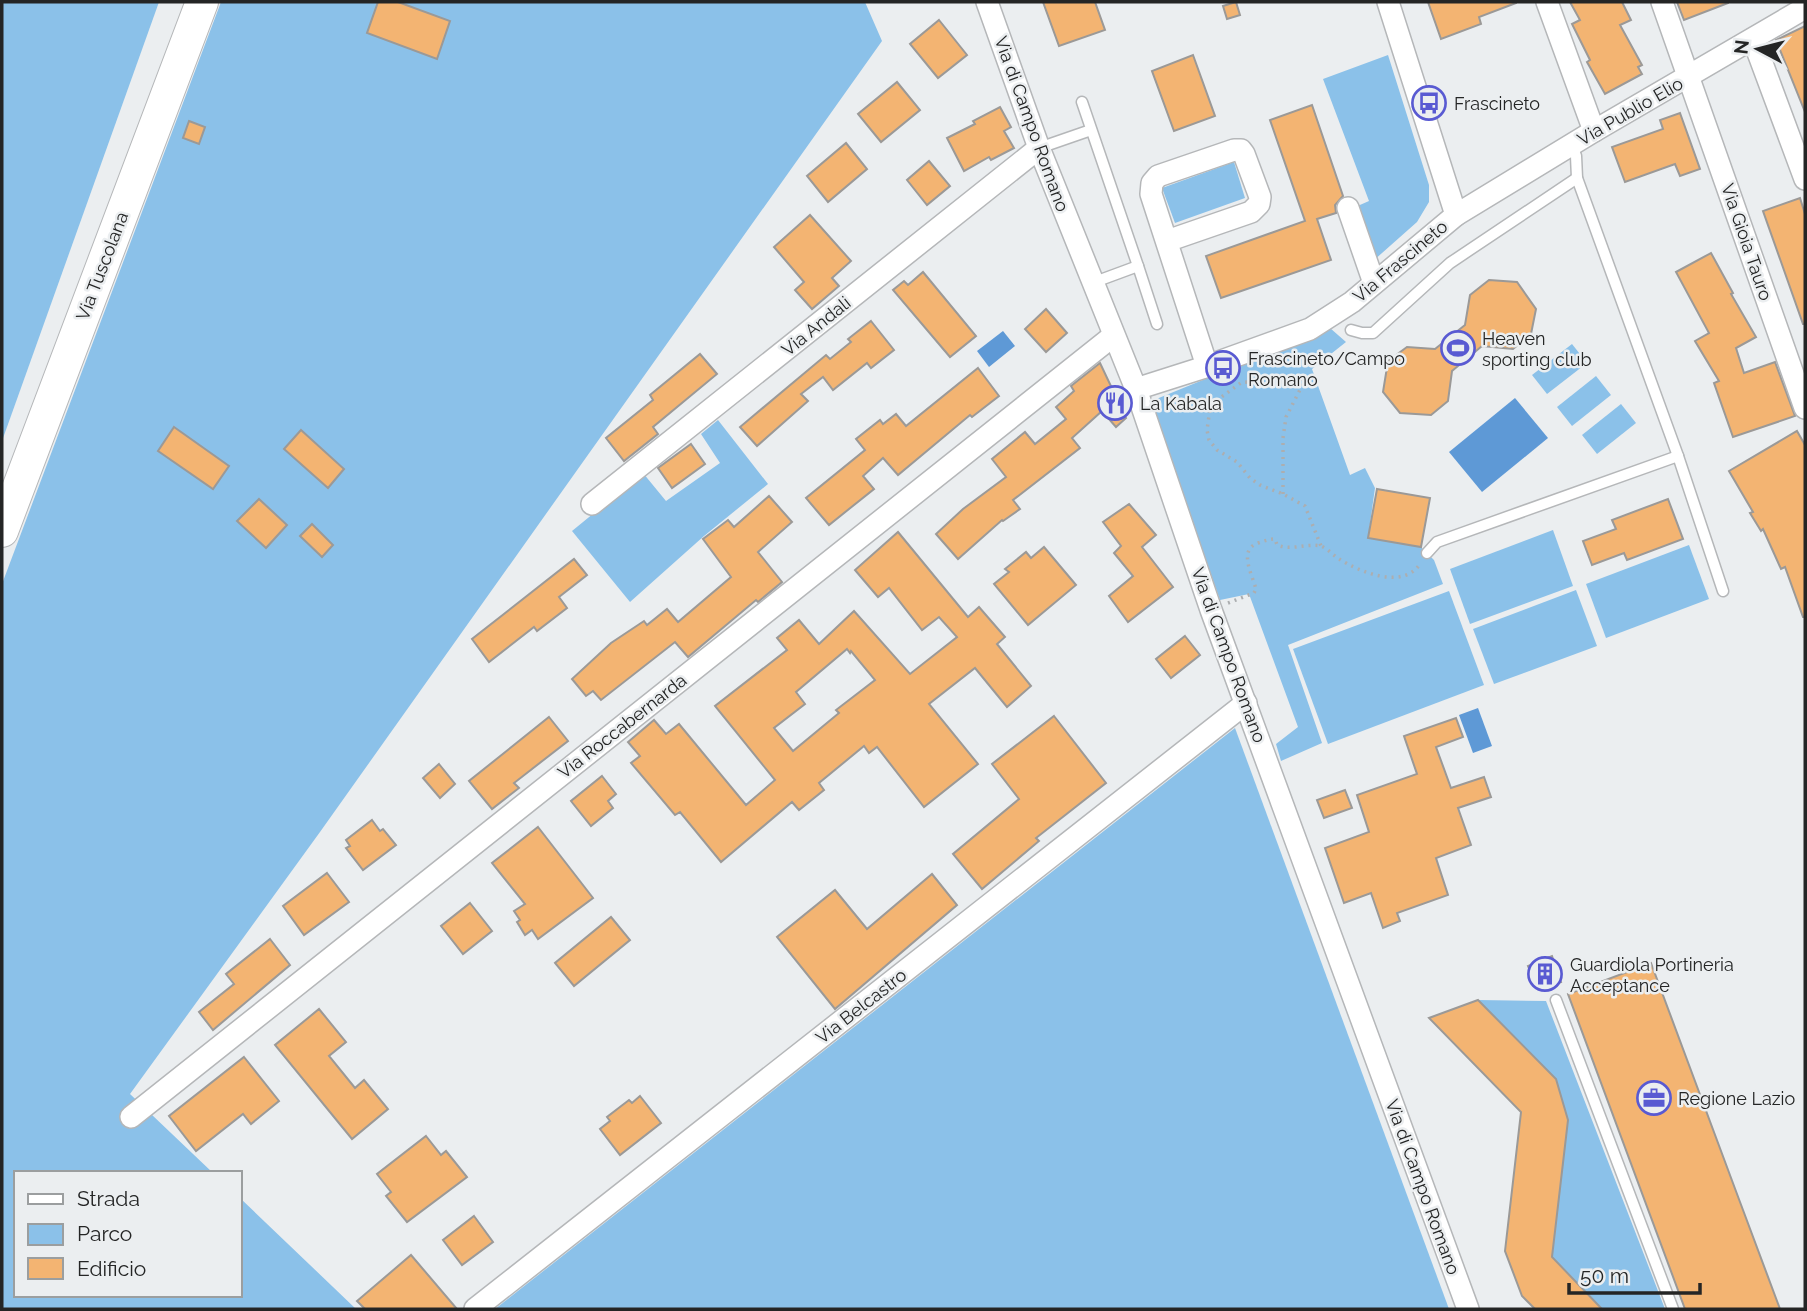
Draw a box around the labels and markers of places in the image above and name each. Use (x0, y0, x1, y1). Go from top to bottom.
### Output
bus stop icon: Frascineto (1410, 84, 1448, 122)
place label: Frascineto (1454, 93, 1540, 114)
place label: Heaven sporting club (1482, 328, 1592, 370)
sports icon: Heaven sporting club (1439, 329, 1477, 367)
place label: Frascineto/Campo Romano (1248, 348, 1405, 390)
bus stop icon: Frascineto/Campo Romano (1204, 349, 1242, 387)
restaurant icon: La Kabala (1096, 384, 1134, 422)
place label: La Kabala (1140, 393, 1222, 414)
place label: Guardiola Portineria Acceptance (1570, 954, 1734, 996)
building icon: Guardiola Portineria Acceptance (1526, 955, 1564, 993)
office icon: Regione Lazio (1635, 1079, 1673, 1117)
place label: Regione Lazio (1678, 1088, 1796, 1109)

